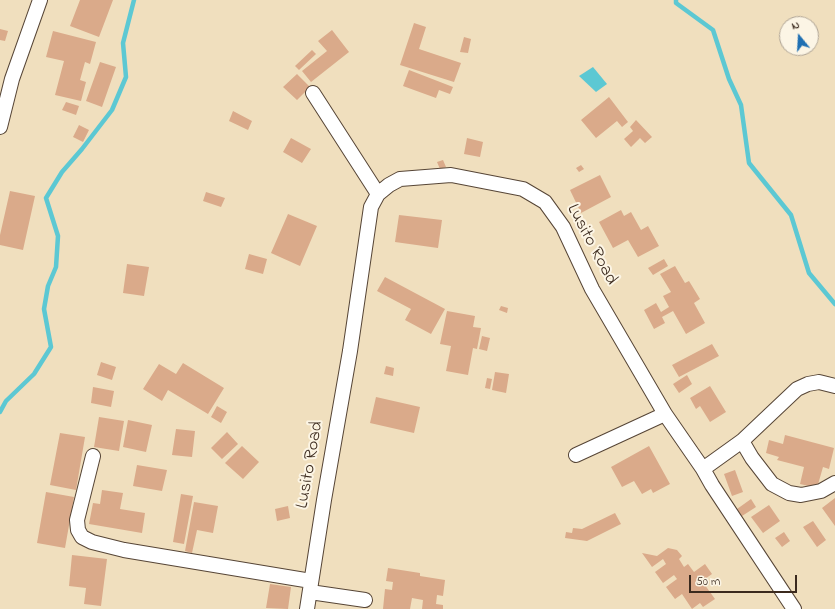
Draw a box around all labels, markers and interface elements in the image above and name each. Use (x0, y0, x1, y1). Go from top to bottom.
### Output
north arrow (779, 16, 819, 56)
text: N (790, 17, 802, 34)
street label: Lusito Road (561, 201, 621, 289)
street label: Lusito Road (293, 420, 329, 510)
scale bar (691, 567, 799, 593)
text: 50 m (696, 573, 720, 591)

